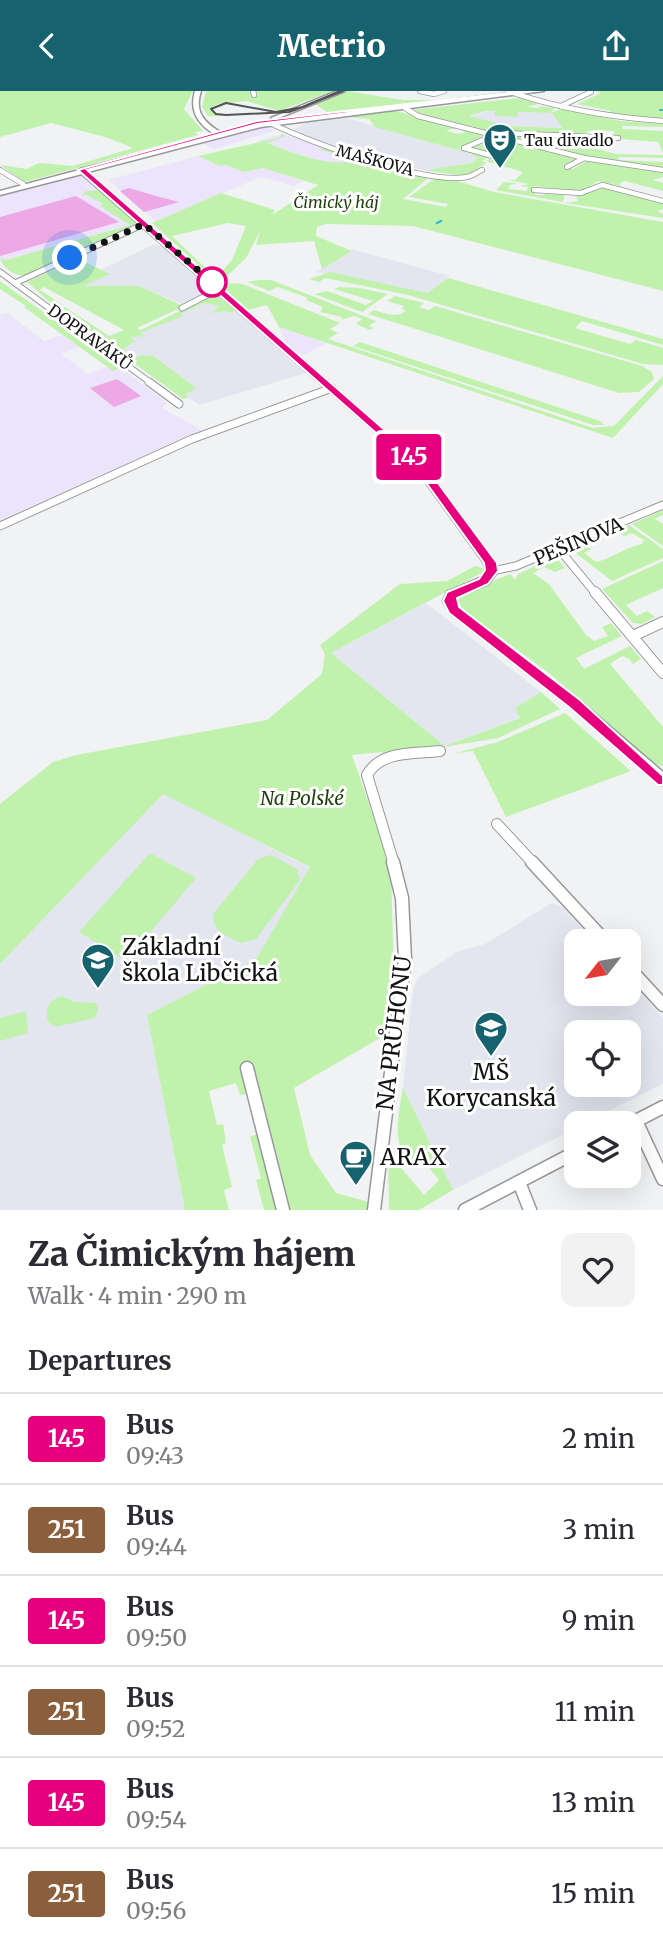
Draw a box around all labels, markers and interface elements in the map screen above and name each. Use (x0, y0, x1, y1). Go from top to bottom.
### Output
text: Metrio (277, 26, 386, 66)
icon: back (28, 27, 66, 65)
icon: share (597, 27, 635, 65)
theatre icon: Tau divadlo (481, 121, 519, 170)
place label: Tau divadlo (524, 130, 613, 150)
street label: MAŠKOVA (334, 140, 417, 180)
park label: Čimický háj (293, 192, 379, 212)
your location (52, 240, 87, 275)
unlabelled marker (197, 267, 227, 297)
street label: DOPRAVÁKŮ (44, 299, 137, 374)
line badge: 145 (369, 434, 449, 480)
text: 145 (390, 441, 428, 472)
street label: PEŠINOVA (529, 510, 627, 571)
park label: Na Polské (260, 786, 344, 810)
north arrow (564, 929, 640, 1006)
map controls (564, 929, 641, 1188)
place label: Základní škola Libčická (122, 932, 278, 987)
school or university icon: Základní škola Libčická (79, 941, 117, 990)
street label: NA PRŮHONU (369, 954, 417, 1112)
school or university icon: MŠ Korycanská (472, 1009, 510, 1058)
button: locate (564, 1020, 641, 1097)
place label: MŠ Korycanská (426, 1057, 556, 1112)
button: layers (564, 1111, 641, 1188)
cafe icon: ARAX (337, 1138, 375, 1187)
place label: ARAX (379, 1142, 447, 1171)
button: heart (561, 1233, 635, 1307)
text: Za Čimickým hájem (28, 1234, 355, 1275)
text: Walk · 4 min · 290 m (28, 1281, 246, 1310)
text: Departures (28, 1344, 172, 1377)
text: Bus (126, 1408, 174, 1441)
text: 2 min (562, 1422, 635, 1455)
text: 145 (48, 1423, 85, 1454)
text: 09:43 (126, 1441, 184, 1470)
text: Bus (126, 1499, 174, 1532)
text: 3 min (563, 1513, 635, 1546)
text: 251 (48, 1514, 85, 1545)
text: 09:44 (126, 1532, 187, 1561)
text: Bus (126, 1590, 174, 1623)
text: 9 min (562, 1604, 635, 1637)
text: 145 (48, 1605, 85, 1636)
text: 09:50 (126, 1623, 187, 1652)
text: Bus (126, 1681, 174, 1714)
text: 11 min (555, 1695, 635, 1728)
text: 251 (48, 1696, 85, 1727)
text: 09:52 (126, 1714, 185, 1743)
text: Bus (126, 1772, 174, 1805)
text: 13 min (551, 1786, 635, 1819)
text: 145 (48, 1787, 85, 1818)
text: 09:54 (126, 1805, 187, 1834)
text: Bus (126, 1863, 174, 1896)
text: 15 min (551, 1877, 635, 1910)
text: 251 (48, 1878, 85, 1909)
text: 09:56 (126, 1896, 186, 1925)

